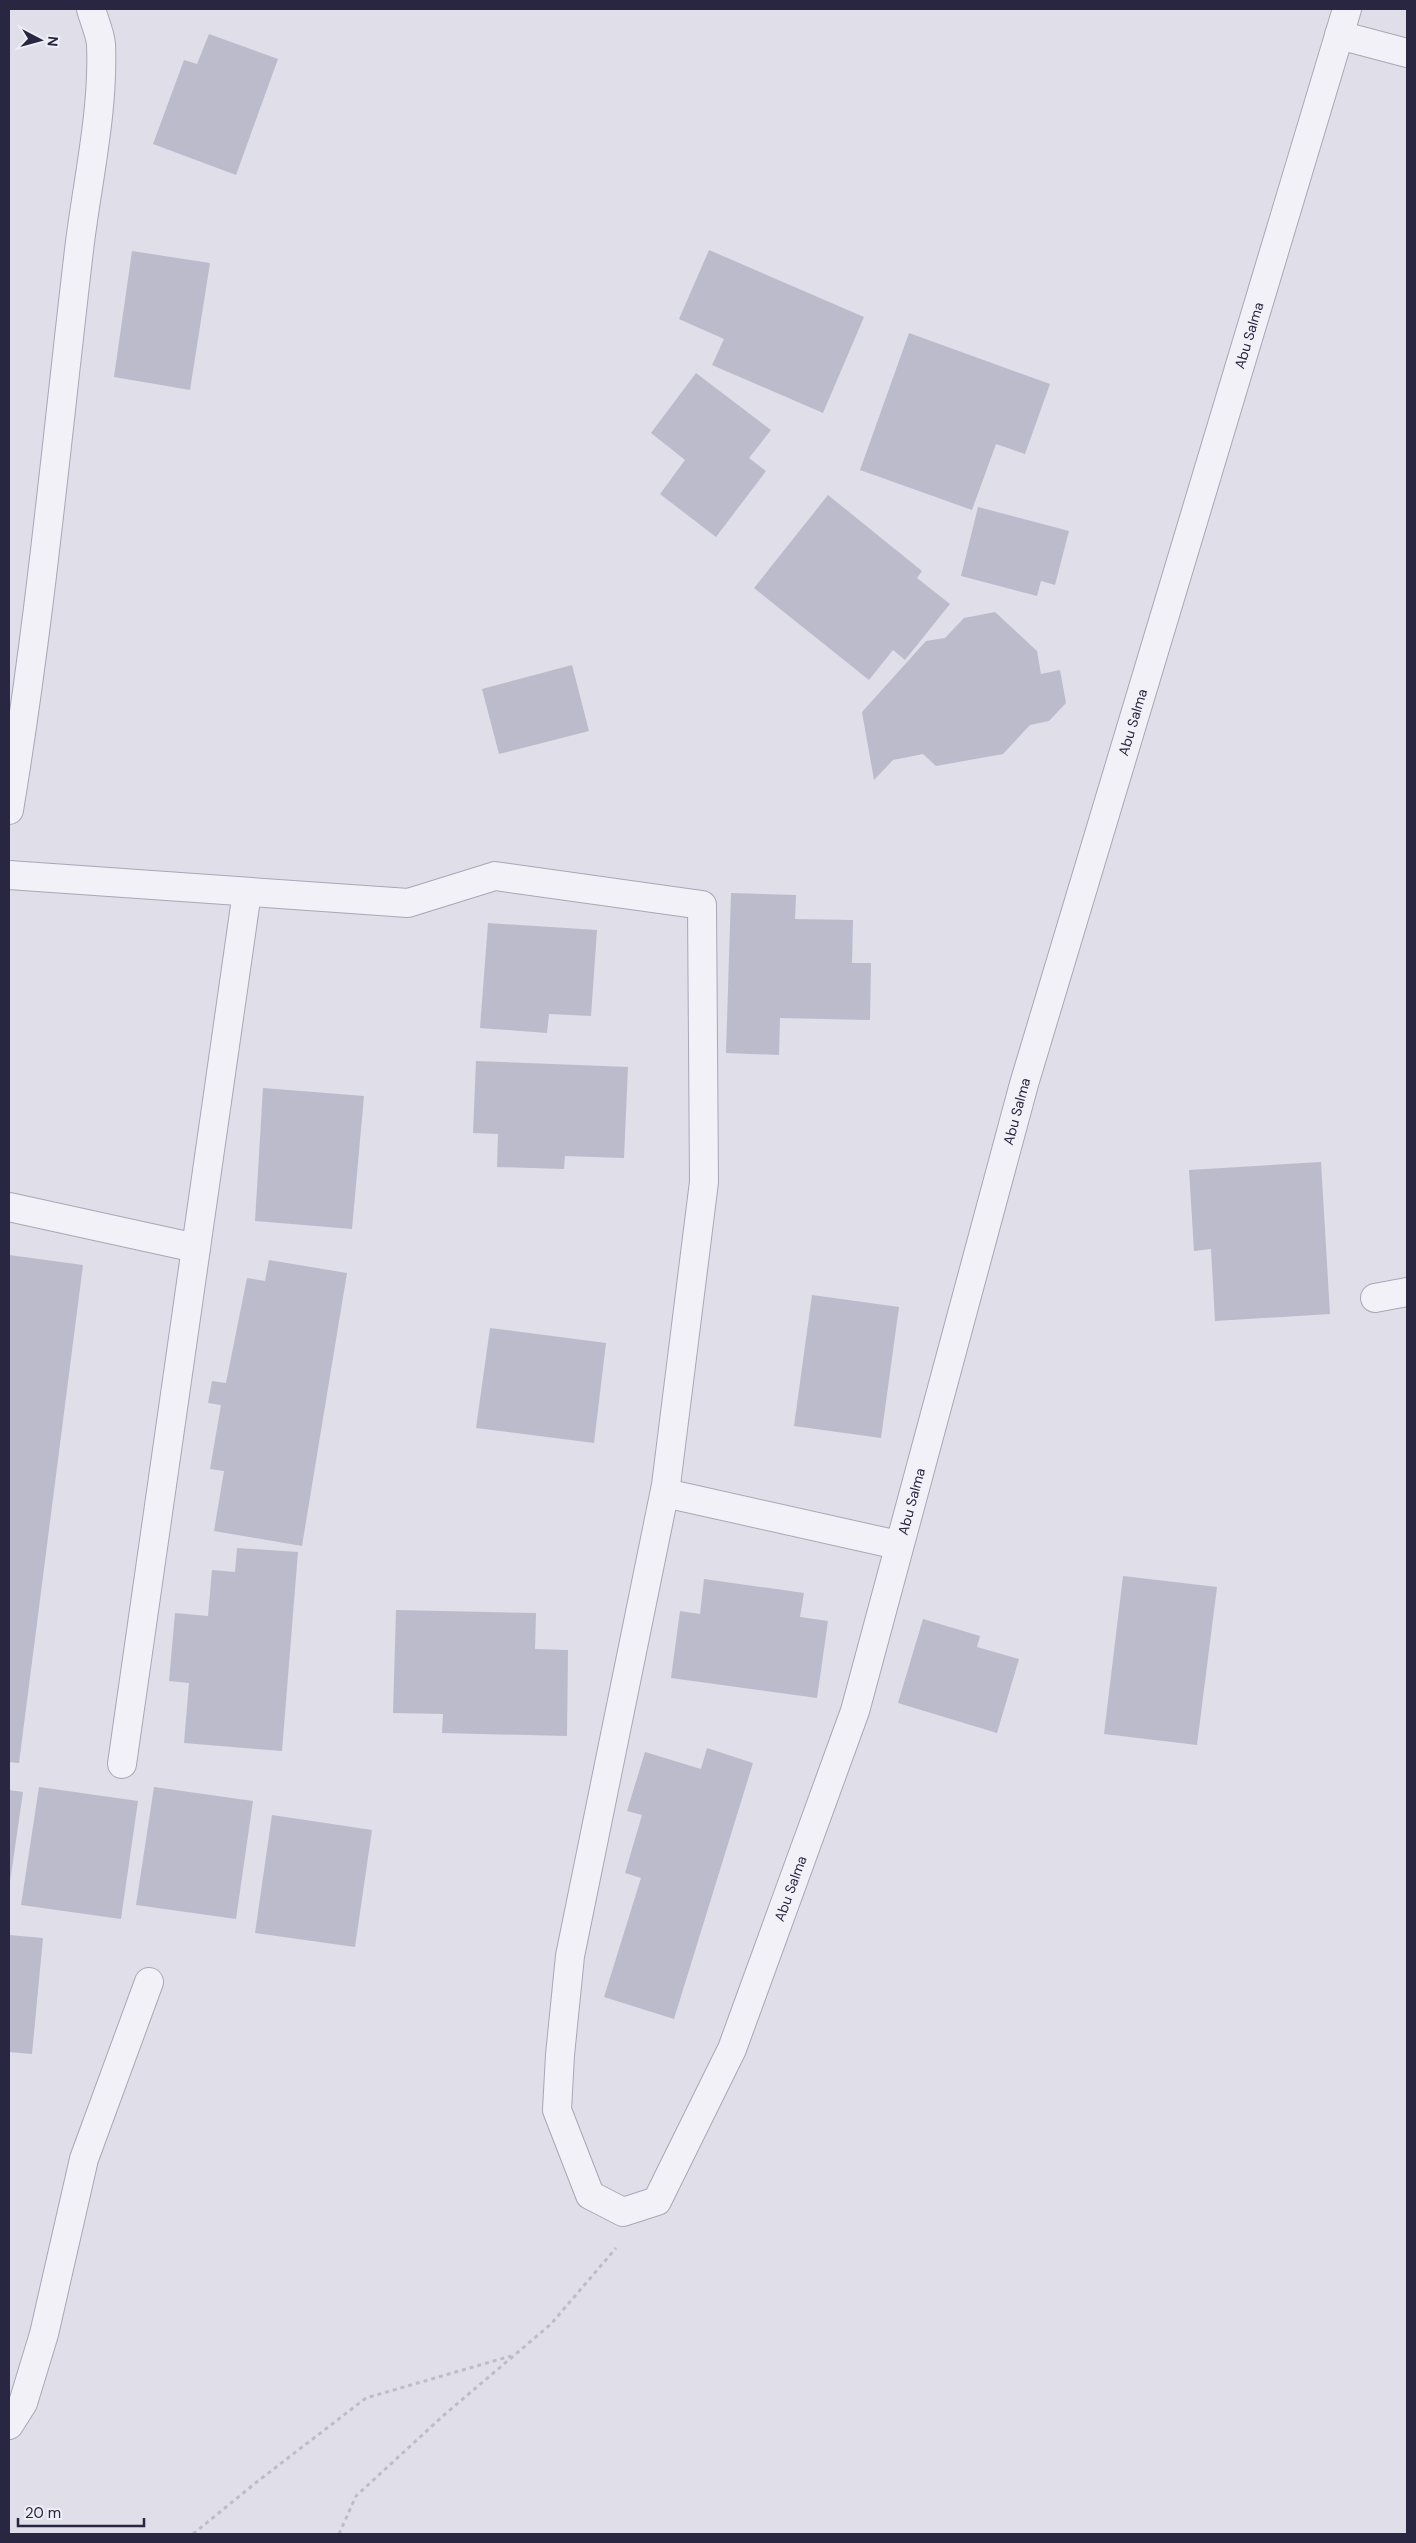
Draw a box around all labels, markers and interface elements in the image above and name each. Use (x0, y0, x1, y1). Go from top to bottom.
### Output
north arrow (15, 15, 65, 65)
text: N (43, 35, 62, 47)
street label: Abu Salma (1230, 300, 1267, 371)
street label: Abu Salma (1114, 687, 1151, 758)
street label: Abu Salma (999, 1076, 1034, 1147)
street label: Abu Salma (894, 1466, 929, 1537)
street label: Abu Salma (770, 1853, 811, 1924)
scale bar (18, 2496, 144, 2528)
text: 20 m (25, 2503, 61, 2523)

